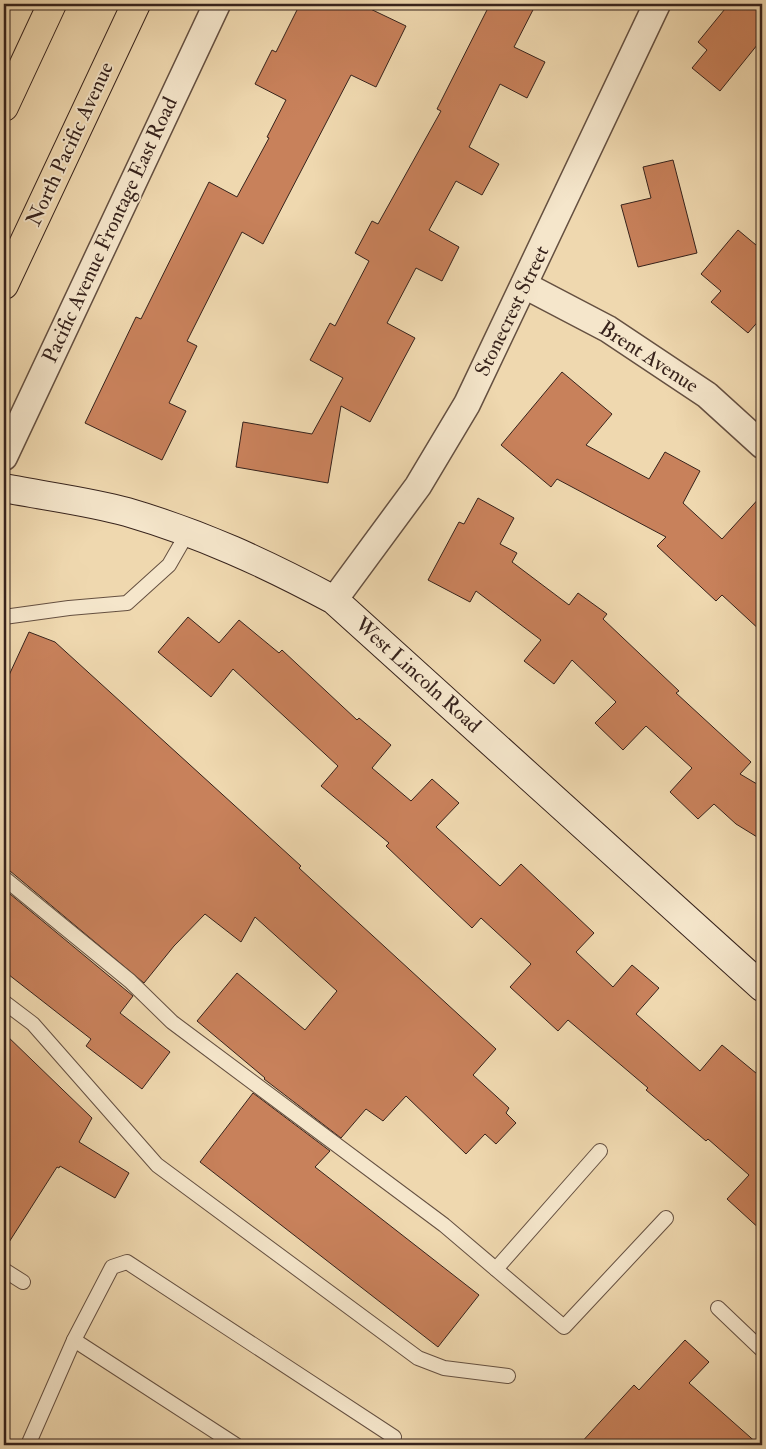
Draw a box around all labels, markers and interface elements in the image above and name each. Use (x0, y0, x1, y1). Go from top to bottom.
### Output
street label: North Pacific Avenue (20, 57, 120, 230)
street label: Pacific Avenue Frontage East Road (36, 92, 184, 367)
street label: Stonecrest Street (469, 241, 555, 381)
street label: Brent Avenue (594, 315, 704, 399)
street label: West Lincoln Road (348, 610, 487, 739)

